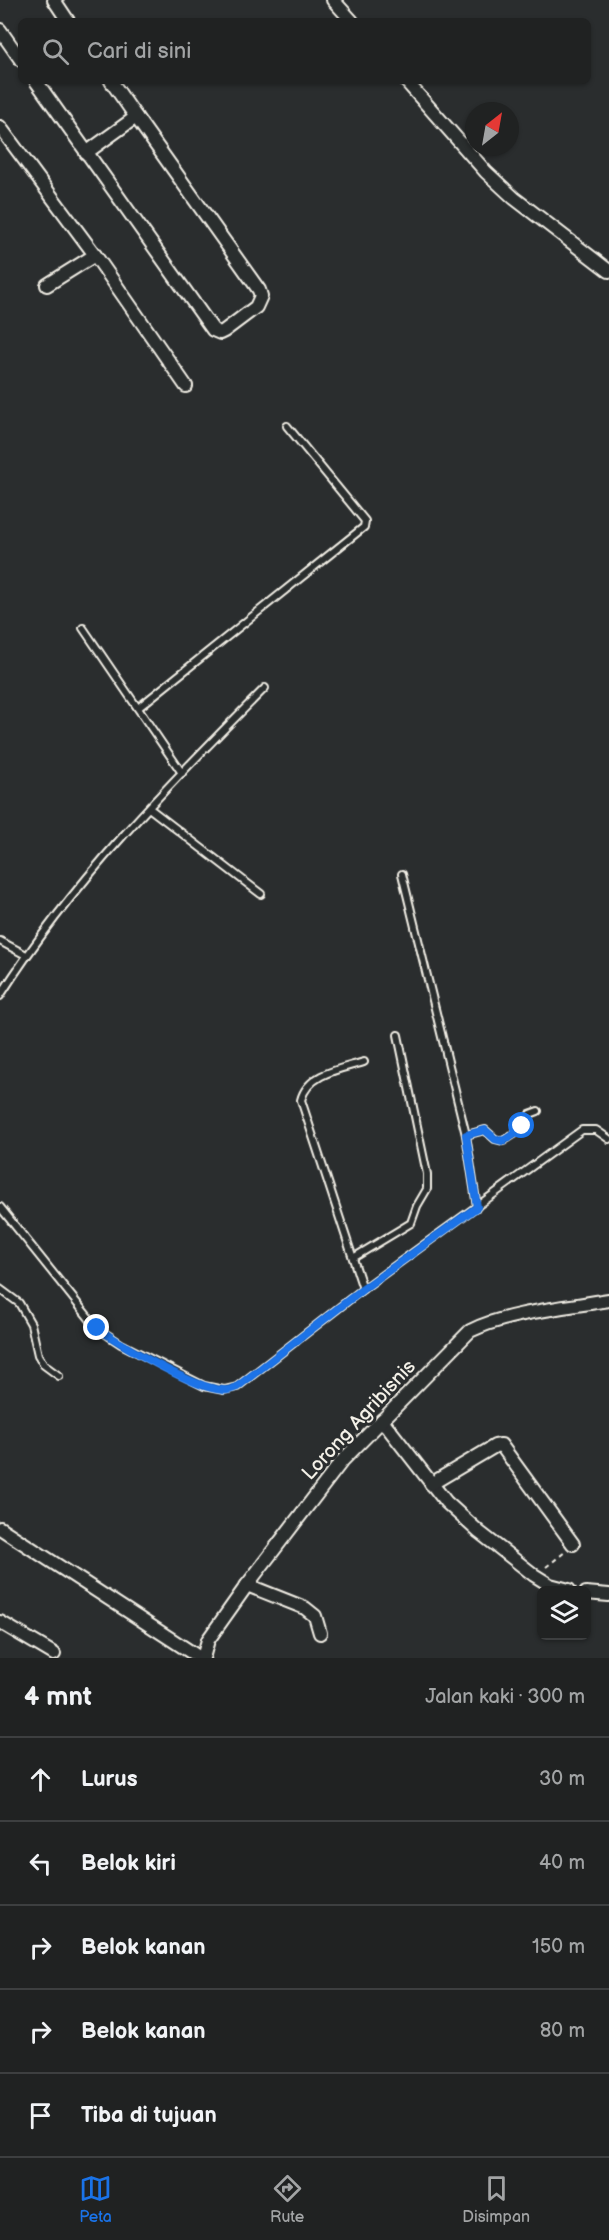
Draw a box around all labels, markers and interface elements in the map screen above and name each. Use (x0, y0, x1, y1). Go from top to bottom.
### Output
search box (18, 18, 591, 84)
icon: search (39, 35, 72, 68)
text: Cari di sini (87, 38, 191, 65)
north arrow (465, 102, 519, 156)
route start (508, 1112, 534, 1138)
route end (83, 1314, 109, 1340)
street label: Lorong Agribisnis (297, 1355, 421, 1485)
map controls (537, 1586, 591, 1640)
button: layers (537, 1586, 591, 1640)
text: 4 mnt (24, 1682, 92, 1713)
text: Jalan kaki · 300 m (425, 1685, 585, 1709)
icon: ahead (24, 1763, 57, 1796)
text: Lurus (81, 1766, 137, 1793)
text: 30 m (539, 1767, 585, 1791)
icon: left (24, 1847, 57, 1880)
text: Belok kiri (81, 1850, 176, 1877)
text: 40 m (539, 1851, 585, 1875)
icon: right (24, 1931, 57, 1964)
text: Belok kanan (81, 1934, 206, 1961)
text: 150 m (532, 1935, 585, 1959)
icon: right (24, 2015, 57, 2048)
text: Belok kanan (81, 2018, 206, 2045)
text: 80 m (540, 2019, 585, 2043)
icon: arrive (24, 2099, 57, 2132)
text: Tiba di tujuan (81, 2102, 217, 2129)
tab: Peta (79, 2172, 112, 2227)
tab: Rute (270, 2172, 304, 2227)
tab: Disimpan (462, 2172, 530, 2227)

